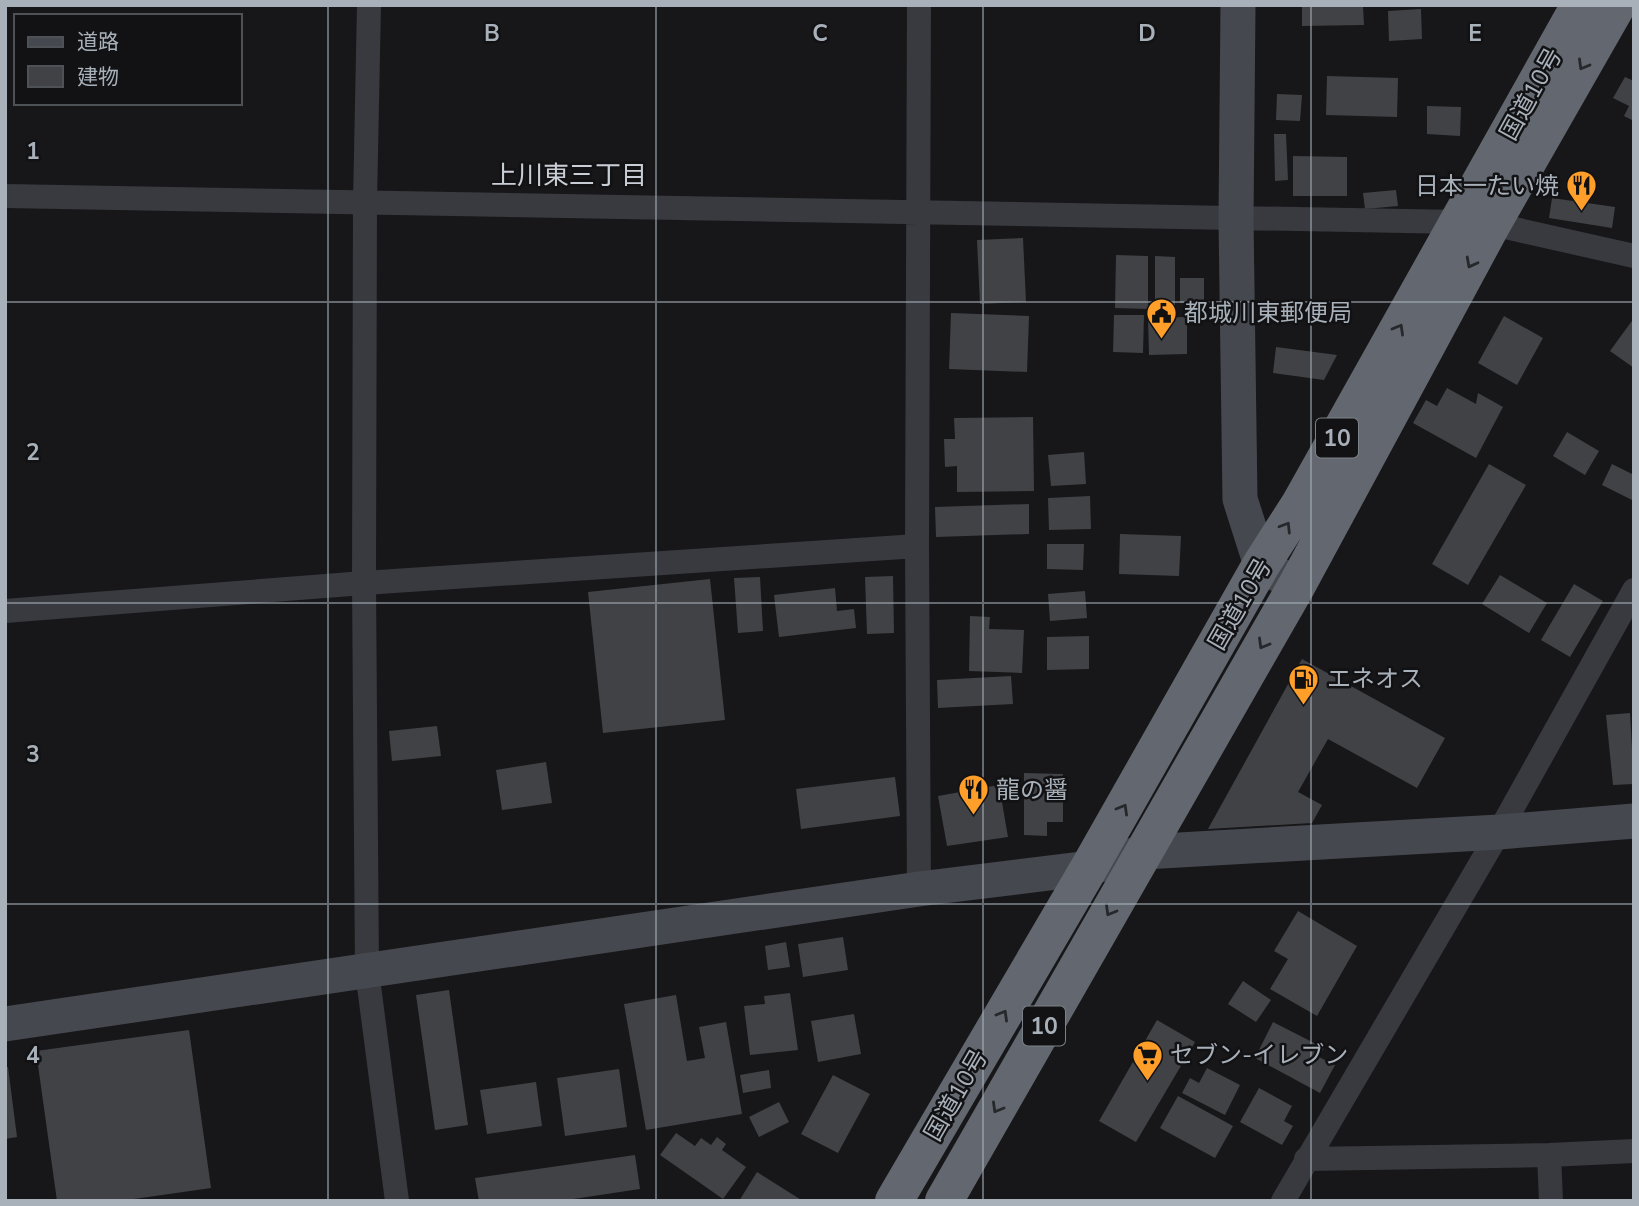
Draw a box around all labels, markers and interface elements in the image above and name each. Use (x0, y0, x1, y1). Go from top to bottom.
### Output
legend (14, 14, 242, 105)
text: B (484, 18, 500, 49)
text: C (812, 18, 828, 49)
text: D (1138, 18, 1156, 49)
text: E (1468, 18, 1482, 49)
text: 道路 (77, 28, 119, 56)
street label: 国道10号 (1493, 42, 1569, 146)
one-way arrow (1578, 57, 1591, 70)
text: 建物 (77, 63, 119, 91)
text: 1 (26, 136, 40, 167)
district label: 上川東三丁目 (491, 158, 647, 193)
restaurant icon: 日本一たい焼 (1565, 169, 1599, 213)
place label: 日本一たい焼 (1415, 170, 1559, 202)
one-way arrow (1466, 256, 1480, 268)
public building icon: 都城川東郵便局 (1144, 296, 1178, 340)
place label: 都城川東郵便局 (1184, 297, 1352, 329)
one-way arrow (1391, 324, 1404, 337)
road number: 10 (1316, 418, 1358, 458)
text: 2 (26, 437, 40, 468)
one-way arrow (1277, 521, 1290, 534)
street label: 国道10号 (1201, 552, 1279, 656)
one-way arrow (1258, 637, 1271, 650)
fuel station icon: エネオス (1287, 662, 1321, 706)
place label: エネオス (1327, 663, 1423, 695)
text: 3 (26, 739, 40, 770)
restaurant icon: 龍の醤 (956, 773, 990, 817)
place label: 龍の醤 (996, 774, 1068, 806)
one-way arrow (1115, 803, 1128, 816)
one-way arrow (1105, 904, 1118, 917)
road number: 10 (1023, 1007, 1065, 1046)
one-way arrow (995, 1010, 1008, 1022)
supermarket icon: セブン-イレブン (1130, 1038, 1164, 1082)
place label: セブン-イレブン (1170, 1039, 1348, 1071)
text: 4 (26, 1040, 40, 1071)
street label: 国道10号 (917, 1043, 995, 1147)
one-way arrow (992, 1101, 1005, 1114)

